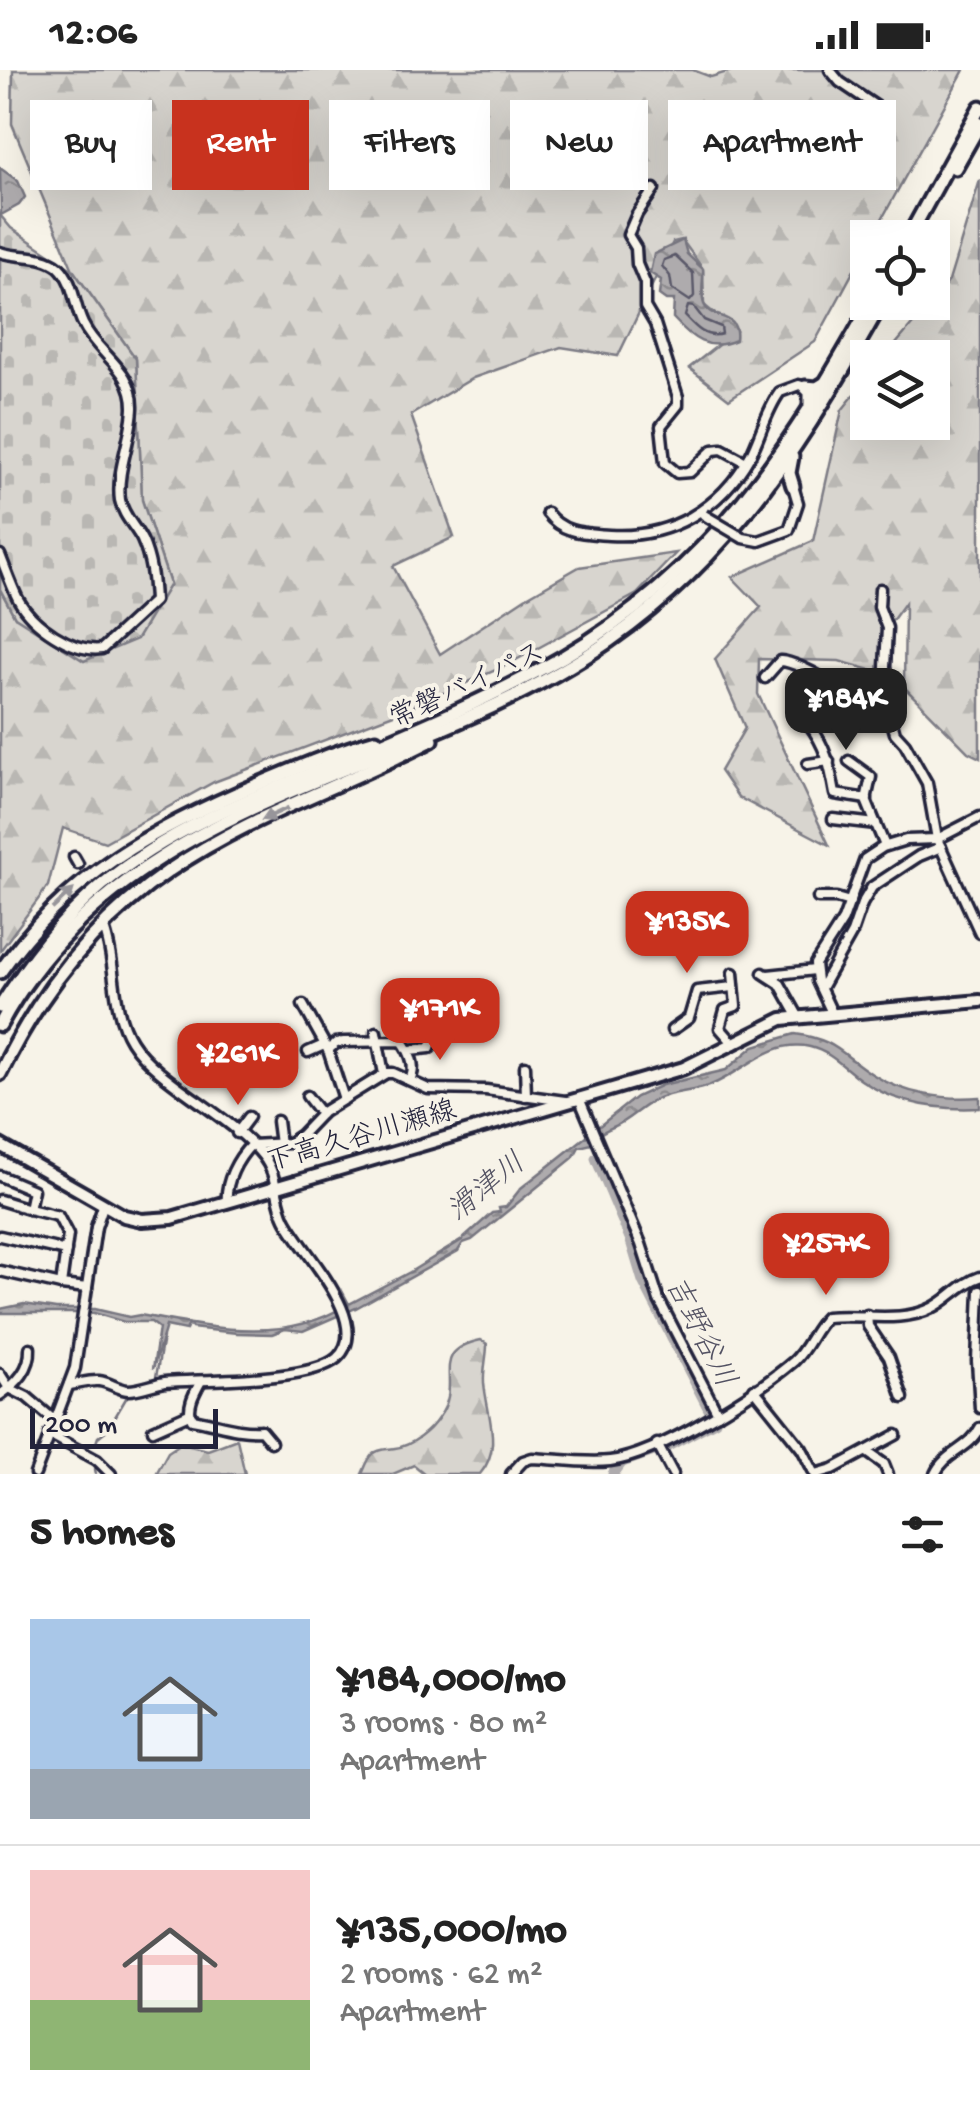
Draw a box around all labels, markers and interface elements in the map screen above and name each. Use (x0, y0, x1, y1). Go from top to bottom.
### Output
text: 12:06 (50, 13, 137, 57)
chip: Buy (30, 100, 152, 190)
chip: Rent (172, 100, 309, 190)
chip: Filters (329, 100, 490, 190)
chip: New (510, 100, 648, 190)
chip: Apartment (668, 100, 896, 190)
map controls (850, 220, 950, 440)
button: locate (850, 220, 950, 320)
button: layers (850, 340, 950, 440)
street label: 常磐バイパス (385, 636, 551, 737)
pin: ¥184K (776, 668, 916, 753)
text: ¥184K (807, 681, 885, 719)
one-way arrow (260, 806, 289, 823)
one-way arrow (51, 887, 75, 910)
pin: ¥135K (617, 891, 757, 976)
text: ¥135K (648, 904, 726, 942)
pin: ¥171K (370, 978, 510, 1063)
text: ¥171K (403, 991, 477, 1029)
pin: ¥261K (168, 1023, 308, 1108)
text: ¥261K (199, 1036, 277, 1074)
street label: 下高久谷川瀬線 (263, 1094, 461, 1181)
water label: 滑津川 (441, 1146, 534, 1231)
pin: ¥257K (756, 1213, 896, 1298)
text: ¥257K (785, 1226, 867, 1264)
water label: 吉野谷川 (655, 1271, 742, 1394)
scale bar (30, 1404, 218, 1448)
text: 200 m (45, 1410, 117, 1443)
icon: filters (895, 1507, 950, 1562)
text: 5 homes (30, 1510, 173, 1559)
text: ¥184,000/mo (340, 1657, 566, 1706)
icon: home (110, 1659, 230, 1779)
text: 3 rooms · 80 m² (340, 1706, 547, 1744)
text: Apartment (340, 1744, 484, 1782)
text: ¥135,000/mo (340, 1908, 567, 1957)
icon: home (110, 1910, 230, 2030)
text: 2 rooms · 62 m² (340, 1957, 542, 1995)
text: Apartment (340, 1995, 484, 2033)

